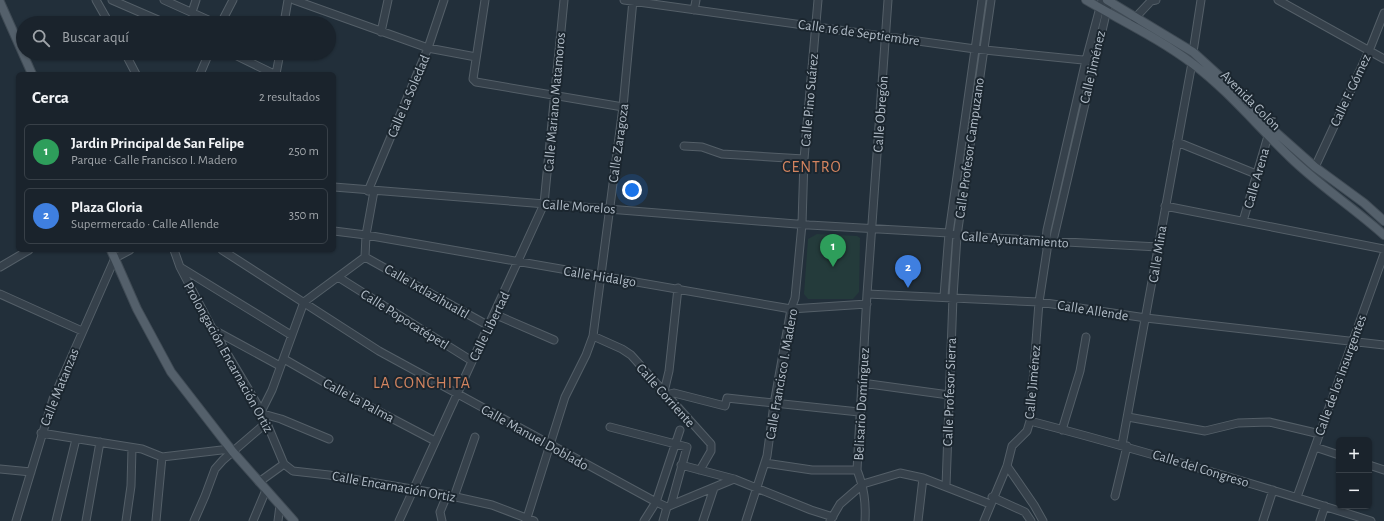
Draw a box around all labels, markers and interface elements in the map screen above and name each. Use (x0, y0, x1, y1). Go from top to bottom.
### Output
search box (16, 16, 336, 60)
street label: Calle 16 de Septiembre (797, 18, 921, 48)
icon: search (30, 27, 52, 49)
street label: Calle Jiménez (1078, 29, 1108, 105)
text: Buscar aquí (62, 30, 129, 45)
street label: Calle Mariano Matamoros (542, 32, 568, 172)
street label: Calle F. Gómez (1328, 52, 1374, 129)
street label: Calle La Soledad (385, 53, 433, 140)
street label: Calle Pino Suárez (799, 53, 821, 147)
street label: Avenida Colón (1218, 68, 1283, 133)
street label: Calle Obregón (871, 75, 891, 153)
street label: Calle Profesor Campuzano (953, 77, 987, 219)
text: Cerca (32, 89, 69, 106)
text: 2 resultados (259, 91, 320, 104)
street label: Calle Zaragoza (607, 102, 632, 184)
text: Jardin Principal de San Felipe (71, 136, 244, 151)
text: 1 (44, 145, 48, 158)
text: 250 m (288, 145, 319, 158)
street label: Calle Arena (1242, 146, 1272, 210)
text: Parque · Calle Francisco I. Madero (71, 154, 237, 167)
district label: CENTRO (782, 159, 842, 175)
your location (622, 180, 642, 200)
street label: Calle Morelos (542, 197, 616, 217)
text: Plaza Gloria (71, 200, 143, 215)
text: 2 (43, 209, 49, 222)
text: 350 m (289, 209, 319, 222)
text: Supermercado · Calle Allende (71, 218, 219, 231)
street label: Calle Mina (1147, 224, 1169, 284)
street label: Calle Ayuntamiento (961, 229, 1069, 251)
pin: 1 (820, 234, 846, 267)
pin: 2 (895, 255, 921, 288)
street label: Calle Ixtlazihualtl (382, 262, 471, 322)
street label: Calle Hidalgo (563, 264, 637, 290)
street label: Prolongación Encarnación Ortiz (181, 280, 275, 435)
street label: Calle Popocatépetl (358, 287, 451, 353)
street label: Calle Libertad (467, 290, 513, 363)
street label: Calle Allende (1056, 298, 1129, 324)
street label: Calle Francisco I. Madero (764, 307, 800, 441)
street label: Calle de los Insurgentes (1313, 313, 1369, 438)
street label: Calle Profesor Sierra (941, 337, 959, 447)
street label: Calle Jiménez (1023, 344, 1043, 420)
street label: Calle Matanzas (38, 347, 82, 428)
street label: Belisario Domínguez (852, 347, 872, 461)
street label: Calle Corriente (633, 361, 697, 430)
district label: LA CONCHITA (373, 375, 471, 391)
street label: Calle La Palma (321, 376, 397, 426)
street label: Calle Manuel Doblado (478, 403, 591, 473)
map controls (1336, 437, 1372, 509)
button: + (1336, 437, 1372, 473)
street label: Calle del Congreso (1151, 448, 1251, 490)
street label: Calle Encarnación Ortiz (331, 469, 457, 505)
button: − (1336, 473, 1372, 509)

